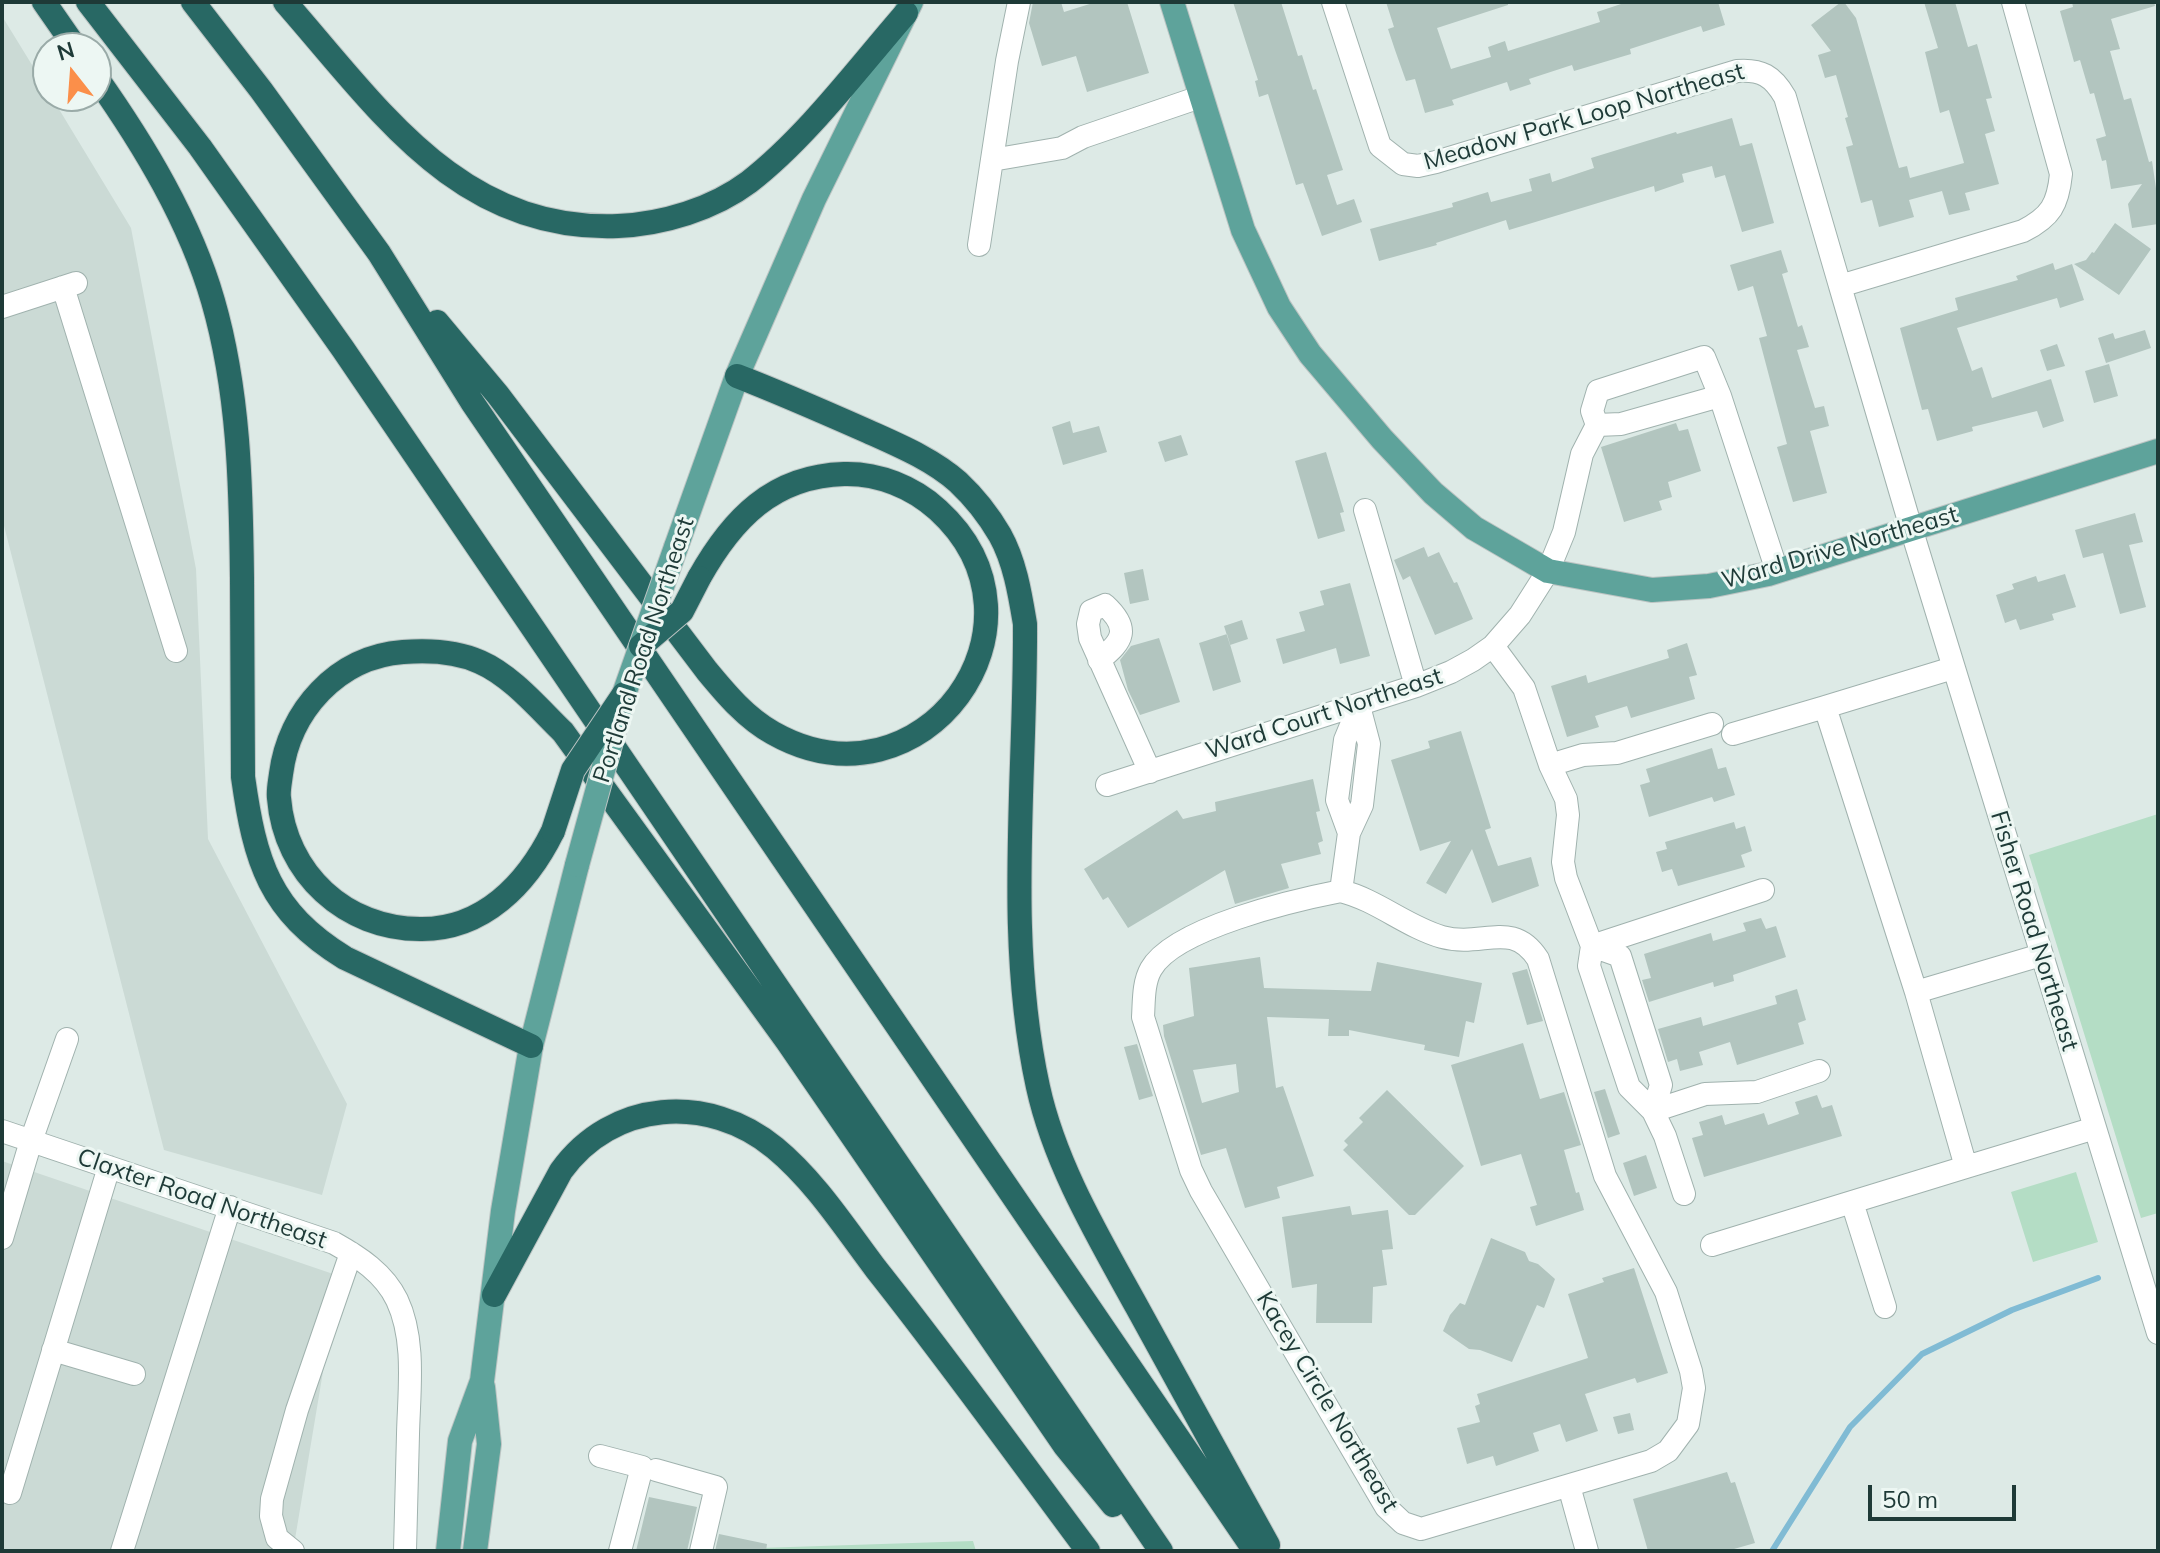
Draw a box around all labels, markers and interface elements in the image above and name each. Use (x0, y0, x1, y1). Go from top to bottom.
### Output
north arrow (32, 32, 112, 112)
text: N (54, 35, 78, 67)
street label: Meadow Park Loop Northeast (1420, 57, 1748, 177)
street label: Ward Drive Northeast (1719, 500, 1961, 596)
street label: Portland Road Northeast (587, 514, 701, 786)
street label: Ward Court Northeast (1202, 662, 1446, 766)
street label: Fisher Road Northeast (1984, 808, 2084, 1054)
street label: Claxter Road Northeast (74, 1143, 330, 1255)
street label: Kacey Circle Northeast (1250, 1287, 1404, 1517)
scale bar (1872, 1469, 2020, 1519)
text: 50 m (1882, 1484, 1938, 1514)

